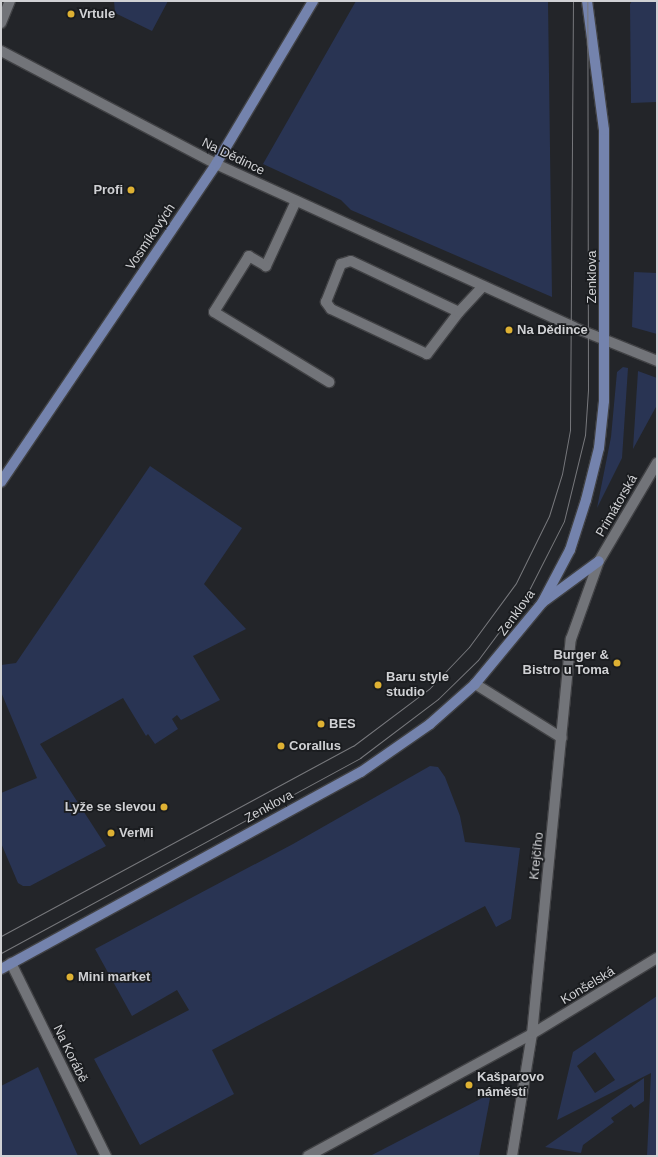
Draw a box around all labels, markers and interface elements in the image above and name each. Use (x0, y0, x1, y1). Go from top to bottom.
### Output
place label: Vrtule (79, 6, 115, 22)
marker: Vrtule (66, 9, 76, 19)
street label: Na Dědince (199, 135, 267, 179)
place label: Profi (93, 182, 123, 198)
marker: Profi (126, 185, 136, 195)
street label: Vosmíkových (123, 201, 179, 273)
street label: Zenklova (584, 251, 600, 303)
place label: Na Dědince (517, 322, 588, 338)
marker: Na Dědince (504, 325, 514, 335)
street label: Primátorská (593, 472, 641, 540)
street label: Zenklova (495, 587, 539, 639)
place label: Burger & Bistro u Toma (523, 648, 609, 679)
marker: Burger & Bistro u Toma (612, 658, 622, 668)
place label: Baru style studio (386, 670, 449, 701)
marker: Baru style studio (373, 680, 383, 690)
place label: BES (329, 716, 356, 732)
marker: BES (316, 719, 326, 729)
place label: Corallus (289, 738, 341, 754)
marker: Corallus (276, 741, 286, 751)
street label: Zenklova (242, 787, 296, 827)
place label: Lyže se slevou (65, 799, 156, 815)
marker: Lyže se slevou (159, 802, 169, 812)
place label: VerMi (119, 825, 154, 841)
marker: VerMi (106, 828, 116, 838)
street label: Krejčího (527, 831, 547, 881)
street label: Konšelská (558, 964, 618, 1008)
place label: Mini market (78, 969, 150, 985)
marker: Mini market (65, 972, 75, 982)
street label: Na Korábě (49, 1023, 91, 1085)
place label: Kašparovo náměstí (477, 1070, 544, 1101)
marker: Kašparovo náměstí (464, 1080, 474, 1090)

